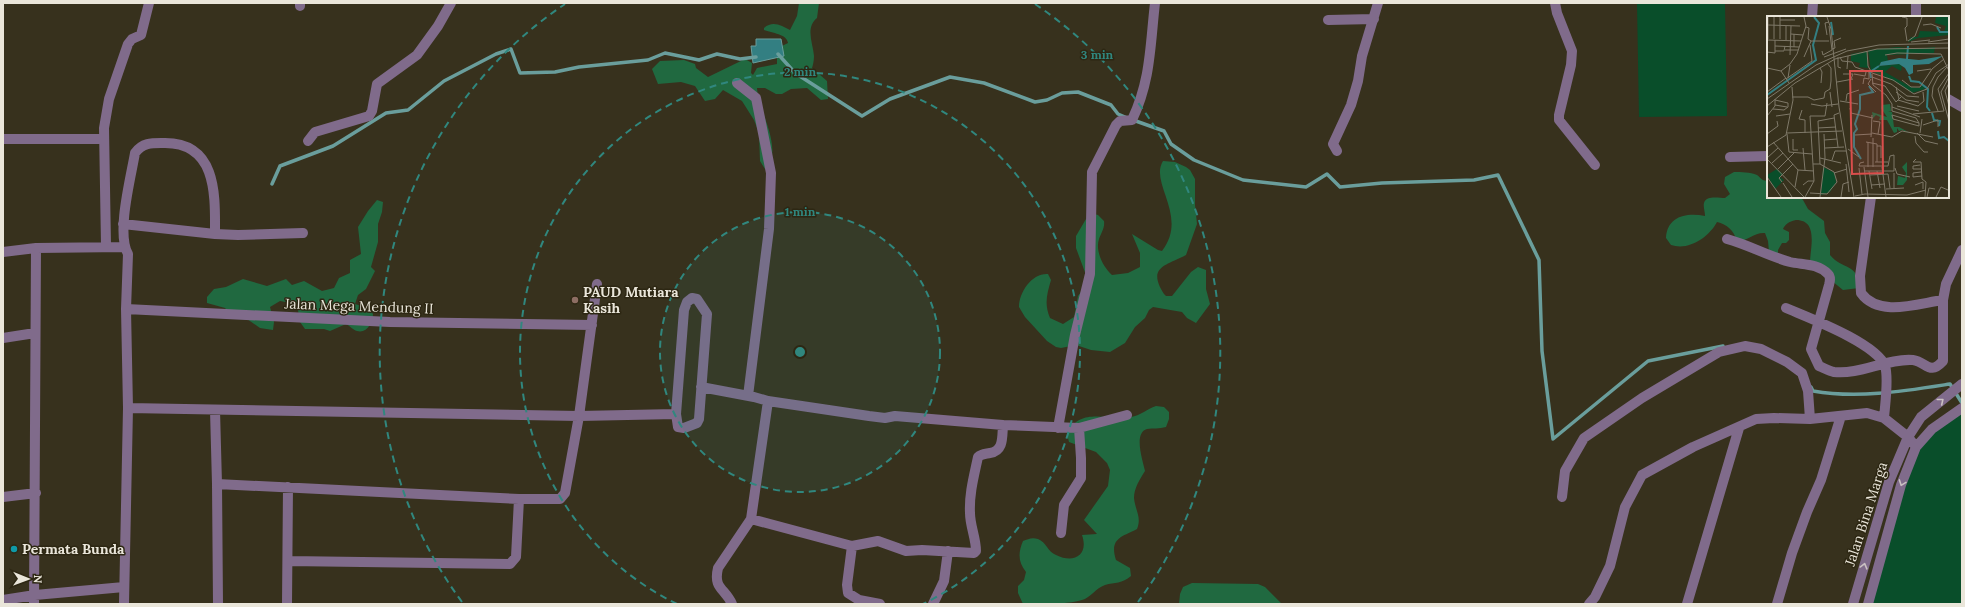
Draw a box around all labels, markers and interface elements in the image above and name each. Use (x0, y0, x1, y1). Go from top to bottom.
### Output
inset map (1767, 16, 1949, 198)
text: 3 min (1081, 47, 1114, 62)
text: 2 min (784, 64, 816, 79)
text: 1 min (785, 204, 816, 219)
place label: PAUD Mutiara Kasih (583, 283, 679, 317)
street label: Jalan Mega Mendung II (283, 294, 434, 318)
marker: PAUD Mutiara Kasih (570, 295, 580, 305)
centre of rings (793, 345, 807, 359)
one-way arrow (1937, 398, 1944, 405)
street label: Jalan Bina Marga (1840, 460, 1891, 569)
one-way arrow (1898, 480, 1906, 487)
place label: Permata Bunda (22, 540, 125, 558)
marker: Permata Bunda (9, 544, 19, 554)
north arrow (8, 559, 48, 599)
one-way arrow (1859, 563, 1868, 570)
text: N (31, 575, 45, 584)

